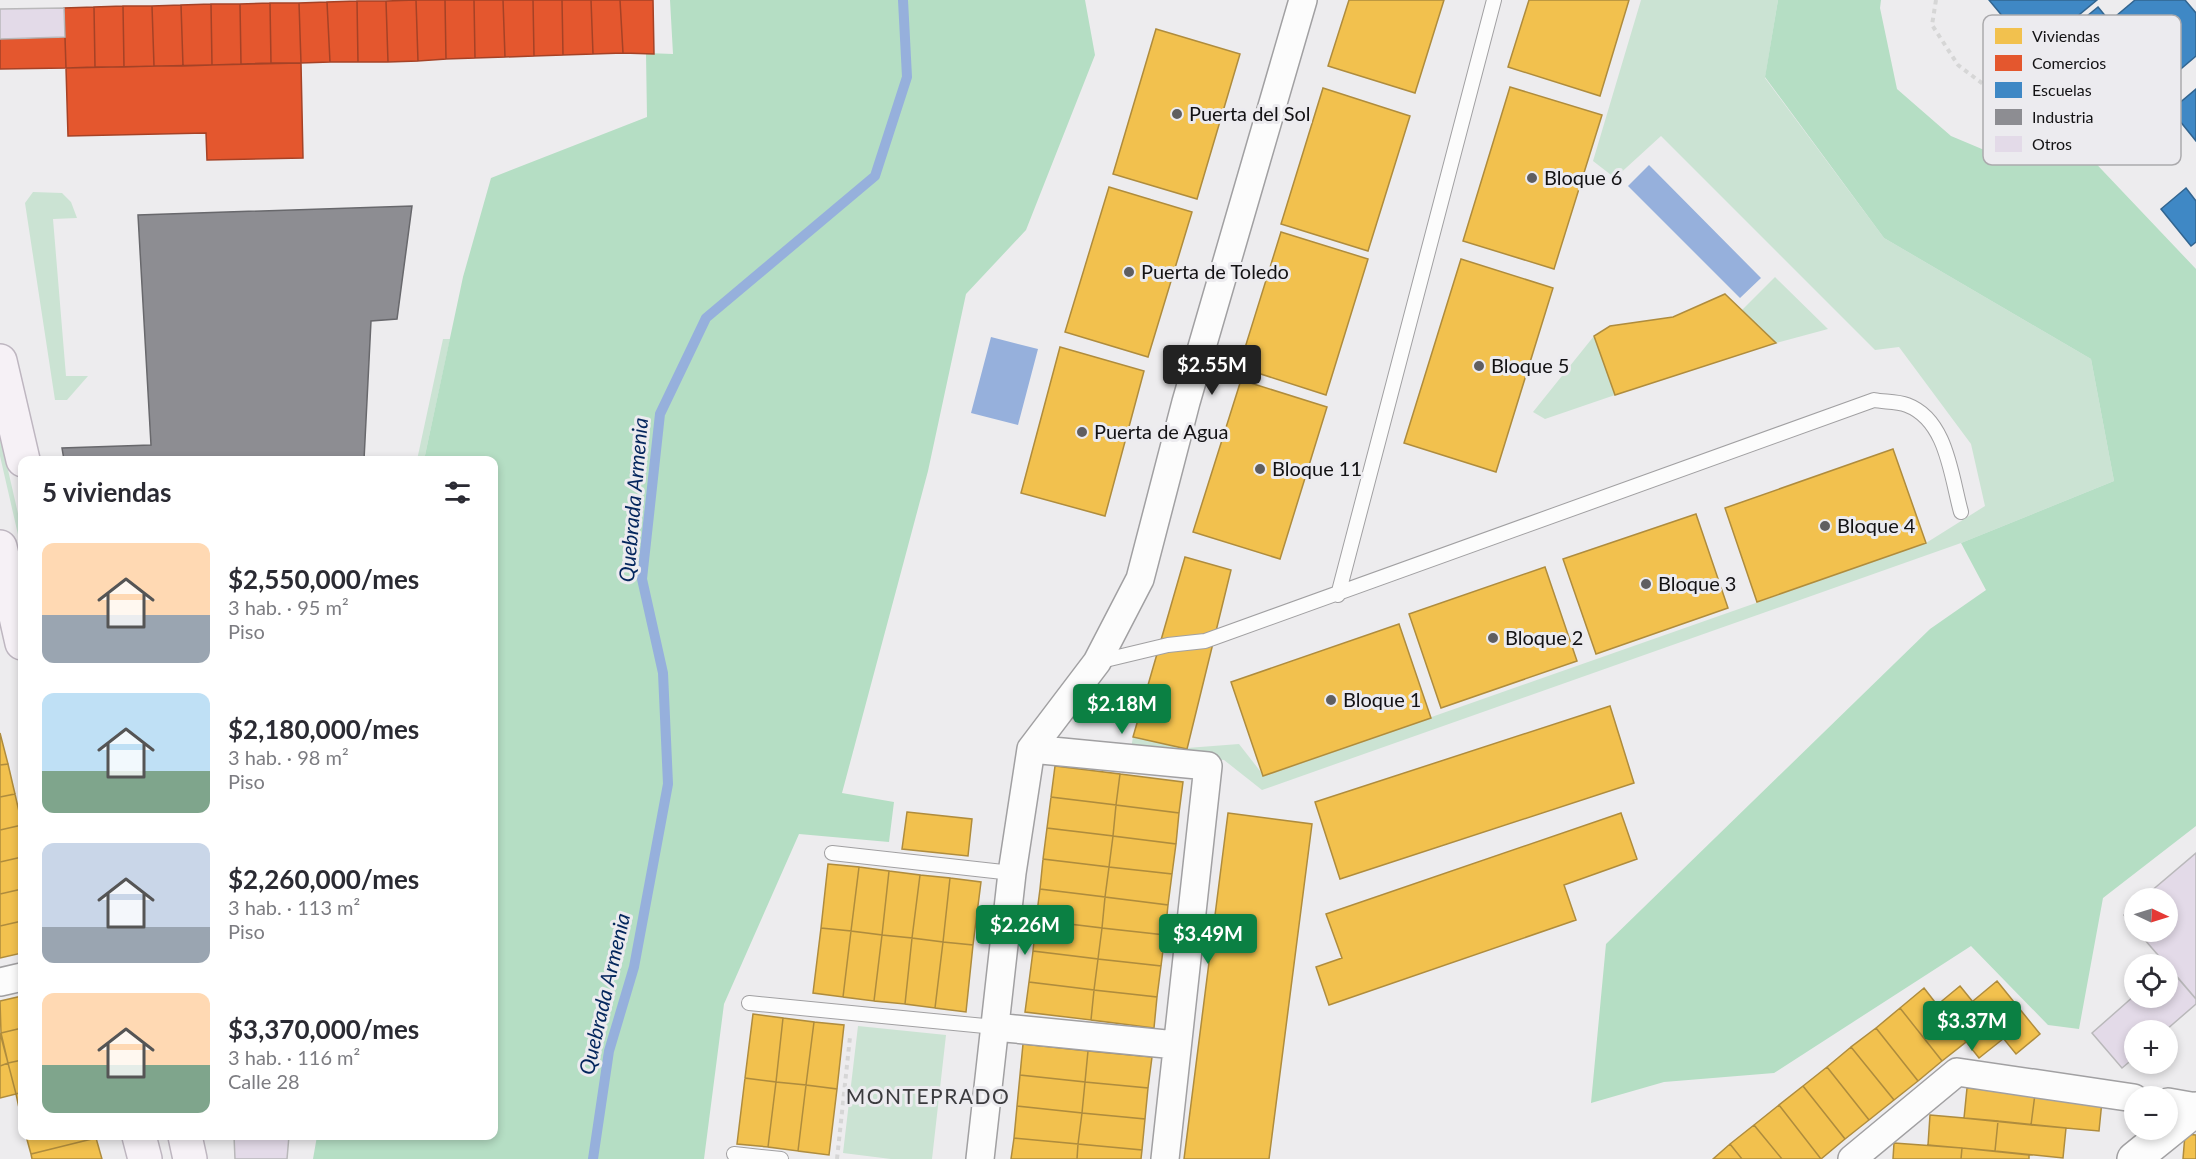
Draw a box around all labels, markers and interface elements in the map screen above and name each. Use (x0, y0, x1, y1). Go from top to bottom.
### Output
legend (1983, 15, 2181, 165)
text: Viviendas (2032, 26, 2100, 45)
text: Comercios (2032, 53, 2106, 72)
text: Escuelas (2032, 80, 2092, 99)
place label: Puerta del Sol (1189, 101, 1311, 125)
marker: Puerta del Sol (1170, 107, 1184, 121)
text: Industria (2032, 107, 2093, 126)
text: Otros (2032, 134, 2072, 153)
place label: Bloque 6 (1544, 165, 1622, 189)
marker: Bloque 6 (1525, 171, 1539, 185)
place label: Puerta de Toledo (1141, 259, 1289, 283)
marker: Puerta de Toledo (1122, 265, 1136, 279)
pin: $2.55M (1163, 345, 1261, 396)
text: $2.55M (1177, 352, 1247, 376)
place label: Bloque 5 (1491, 353, 1569, 377)
marker: Bloque 5 (1472, 359, 1486, 373)
water label: Quebrada Armenia (613, 417, 652, 583)
place label: Puerta de Agua (1094, 419, 1228, 443)
marker: Puerta de Agua (1075, 425, 1089, 439)
place label: Bloque 11 (1272, 456, 1362, 480)
marker: Bloque 11 (1253, 462, 1267, 476)
text: 5 viviendas (42, 476, 171, 508)
icon: filters (441, 476, 474, 509)
place label: Bloque 4 (1837, 513, 1916, 537)
marker: Bloque 4 (1818, 519, 1832, 533)
text: $2,550,000/mes (228, 563, 419, 595)
icon: home (90, 567, 162, 639)
place label: Bloque 3 (1658, 571, 1736, 595)
marker: Bloque 3 (1639, 577, 1653, 591)
text: 3 hab. · 95 m² (228, 595, 349, 619)
text: Piso (228, 619, 265, 643)
place label: Bloque 2 (1505, 625, 1583, 649)
marker: Bloque 2 (1486, 631, 1500, 645)
pin: $2.18M (1073, 684, 1171, 735)
place label: Bloque 1 (1343, 687, 1421, 711)
text: $2.18M (1087, 691, 1157, 715)
marker: Bloque 1 (1324, 693, 1338, 707)
text: $2,180,000/mes (228, 713, 419, 745)
icon: home (90, 717, 162, 789)
text: 3 hab. · 98 m² (228, 745, 349, 769)
text: Piso (228, 769, 265, 793)
text: $2,260,000/mes (228, 863, 419, 895)
icon: home (90, 867, 162, 939)
north arrow (2124, 888, 2178, 942)
map controls (2124, 888, 2178, 1140)
text: 3 hab. · 113 m² (228, 895, 360, 919)
pin: $2.26M (976, 905, 1074, 956)
water label: Quebrada Armenia (573, 910, 634, 1077)
text: $2.26M (990, 912, 1060, 936)
pin: $3.49M (1159, 914, 1257, 965)
text: Piso (228, 919, 265, 943)
text: $3.49M (1173, 921, 1243, 945)
button: locate (2124, 954, 2178, 1008)
pin: $3.37M (1923, 1001, 2021, 1052)
text: $3.37M (1937, 1008, 2007, 1032)
text: $3,370,000/mes (228, 1013, 419, 1045)
icon: home (90, 1017, 162, 1089)
button: + (2124, 1020, 2178, 1074)
text: 3 hab. · 116 m² (228, 1045, 360, 1069)
text: Calle 28 (228, 1069, 300, 1093)
district label: MONTEPRADO (846, 1083, 1010, 1108)
button: − (2124, 1086, 2178, 1140)

